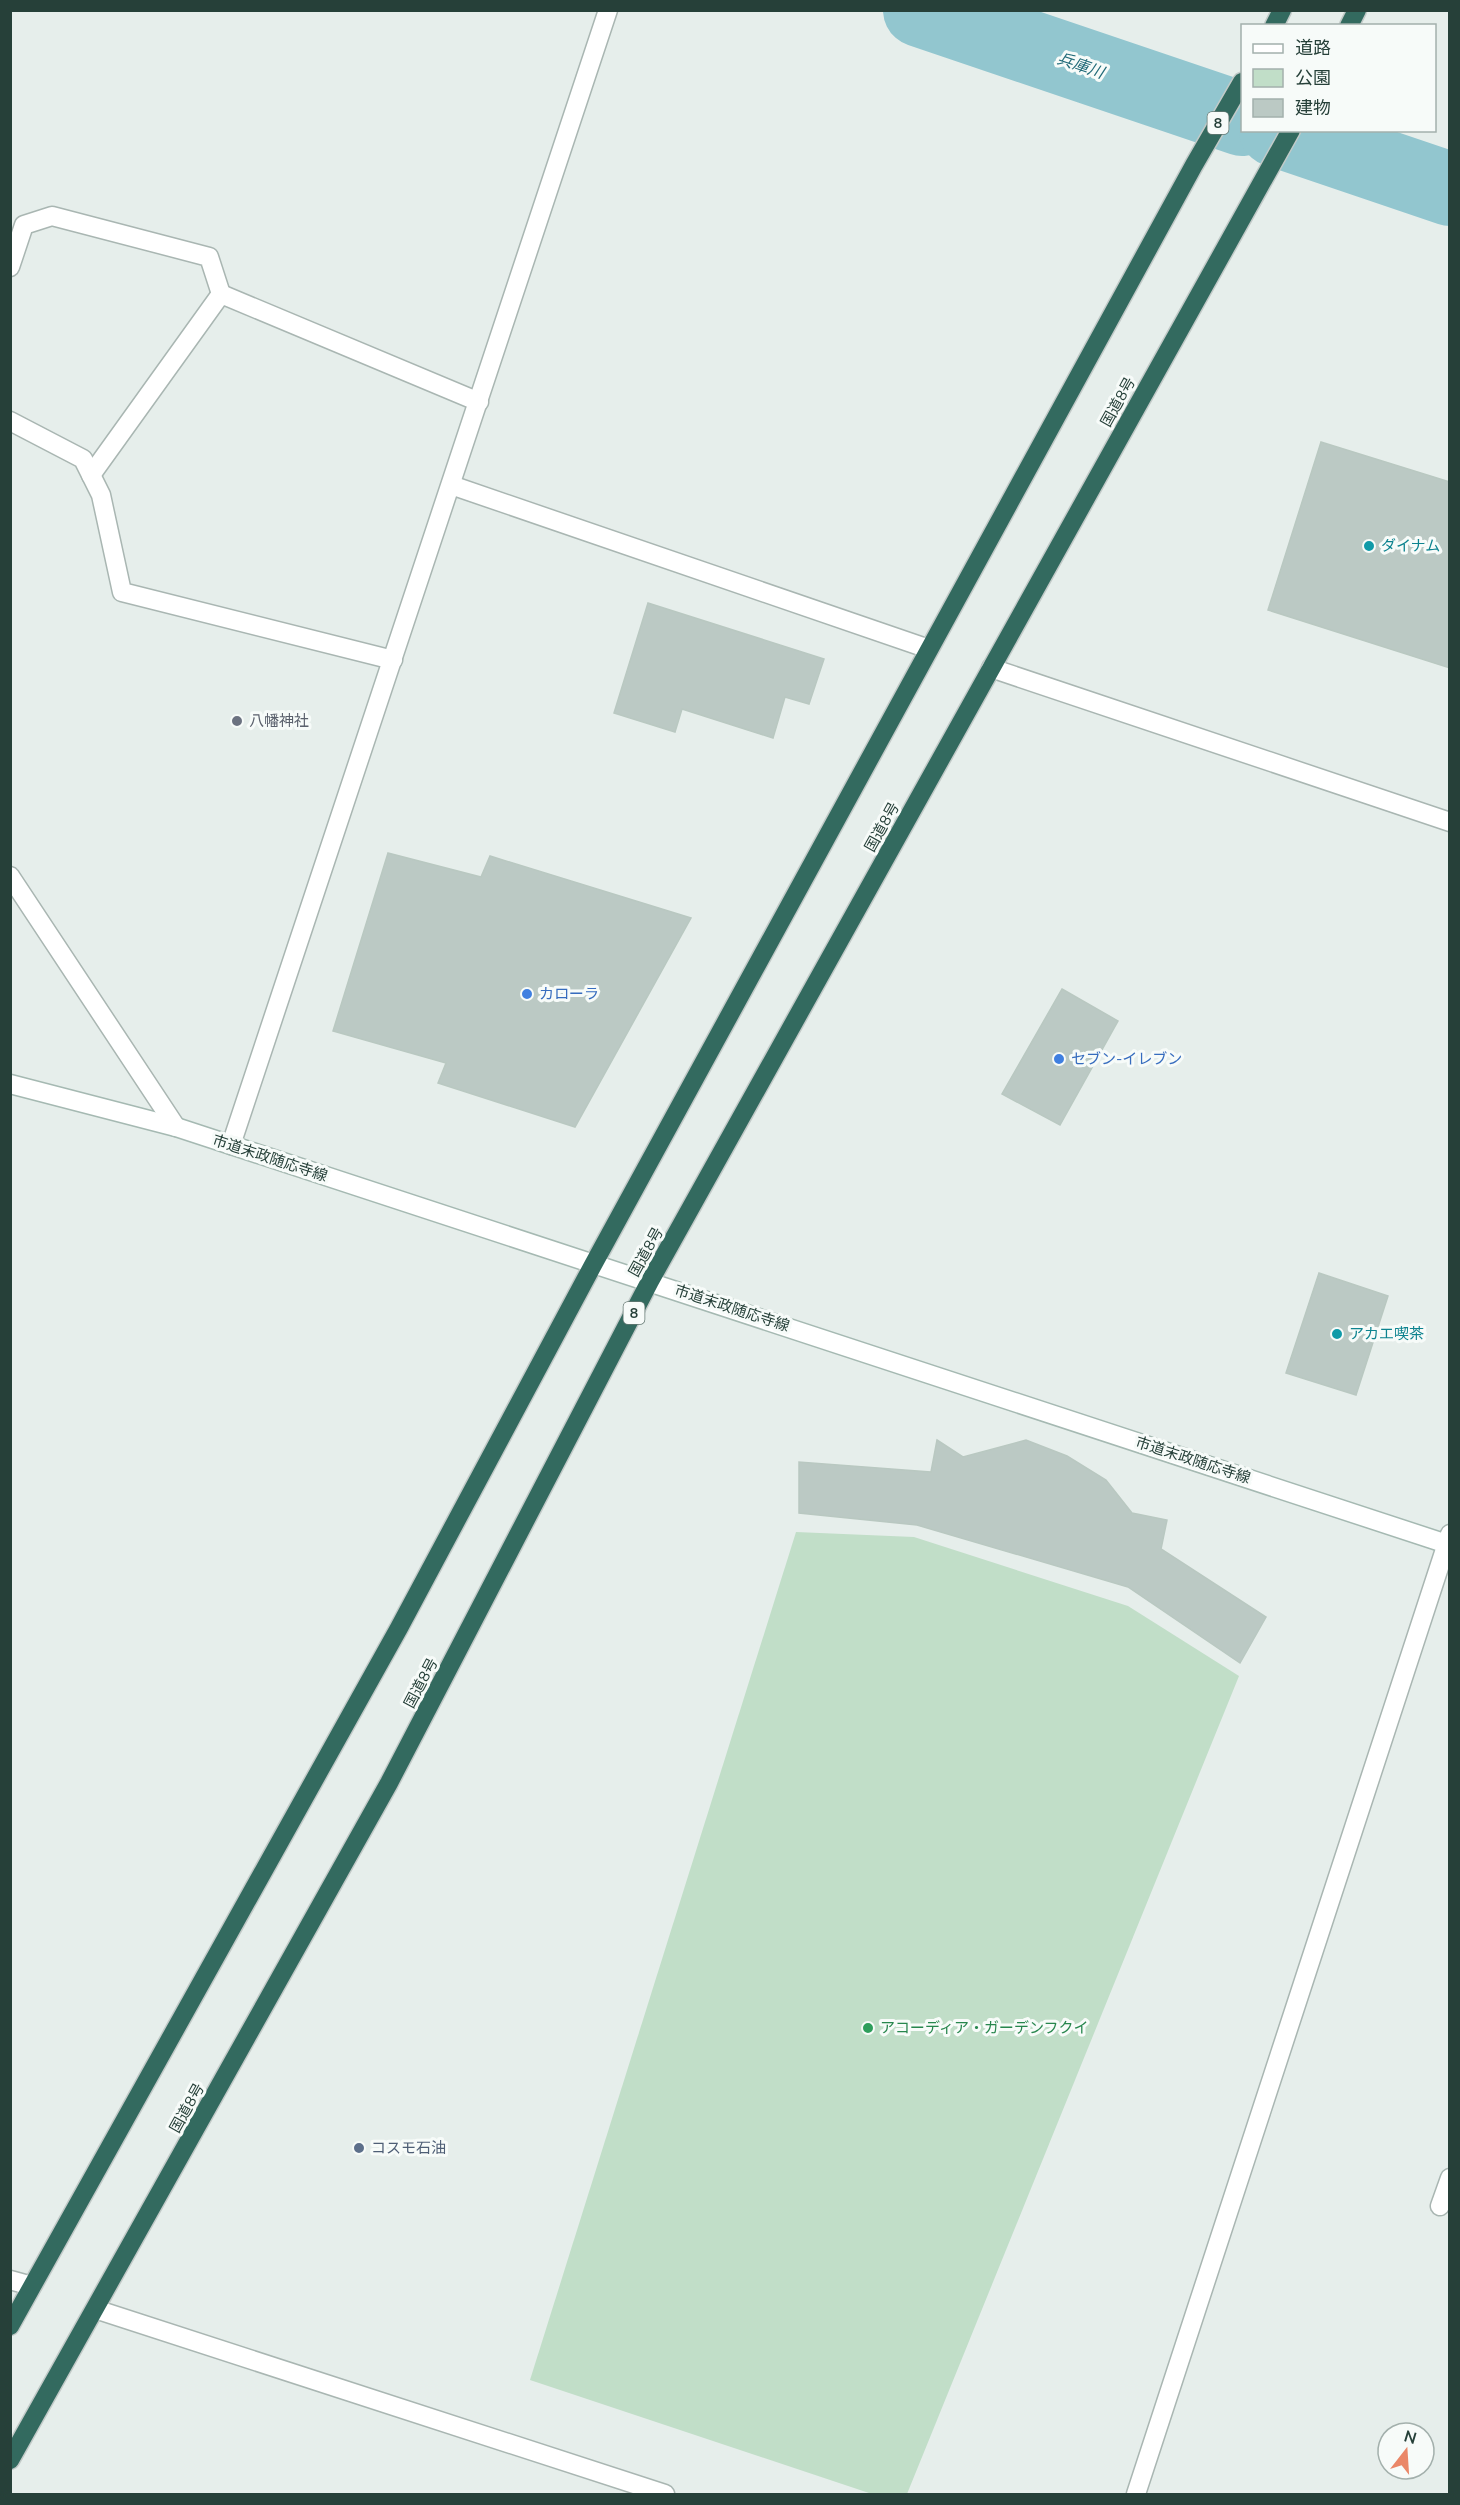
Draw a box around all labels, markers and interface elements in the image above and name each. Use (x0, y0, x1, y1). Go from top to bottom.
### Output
legend (1241, 24, 1436, 132)
text: 道路 (1295, 36, 1331, 60)
water label: 兵庫川 (1054, 48, 1109, 85)
text: 公園 (1295, 66, 1331, 90)
text: 建物 (1295, 96, 1331, 120)
road number: 8 (1208, 112, 1228, 134)
street label: 国道8号 (1096, 374, 1140, 430)
place label: ダイナム (1381, 536, 1440, 556)
marker: ダイナム (1362, 539, 1376, 553)
place label: 八幡神社 (249, 711, 309, 731)
marker: 八幡神社 (230, 714, 244, 728)
street label: 国道8号 (860, 799, 904, 855)
place label: カローラ (539, 984, 599, 1004)
marker: カローラ (520, 987, 534, 1001)
place label: セブン-イレブン (1071, 1049, 1182, 1069)
marker: セブン-イレブン (1052, 1052, 1066, 1066)
street label: 市道末政随応寺線 (210, 1130, 330, 1186)
street label: 国道8号 (624, 1224, 668, 1280)
street label: 市道末政随応寺線 (672, 1280, 792, 1336)
road number: 8 (624, 1302, 644, 1324)
place label: アカエ喫茶 (1349, 1324, 1424, 1344)
marker: アカエ喫茶 (1330, 1327, 1344, 1341)
street label: 市道末政随応寺線 (1133, 1432, 1253, 1488)
street label: 国道8号 (399, 1654, 443, 1712)
place label: アコーディア・ガーデンフクイ (880, 2018, 1089, 2038)
marker: アコーディア・ガーデンフクイ (861, 2021, 875, 2035)
street label: 国道8号 (165, 2080, 209, 2136)
place label: コスモ石油 (371, 2138, 446, 2158)
marker: コスモ石油 (352, 2141, 366, 2155)
north arrow (1376, 2421, 1436, 2481)
text: N (1401, 2425, 1419, 2450)

